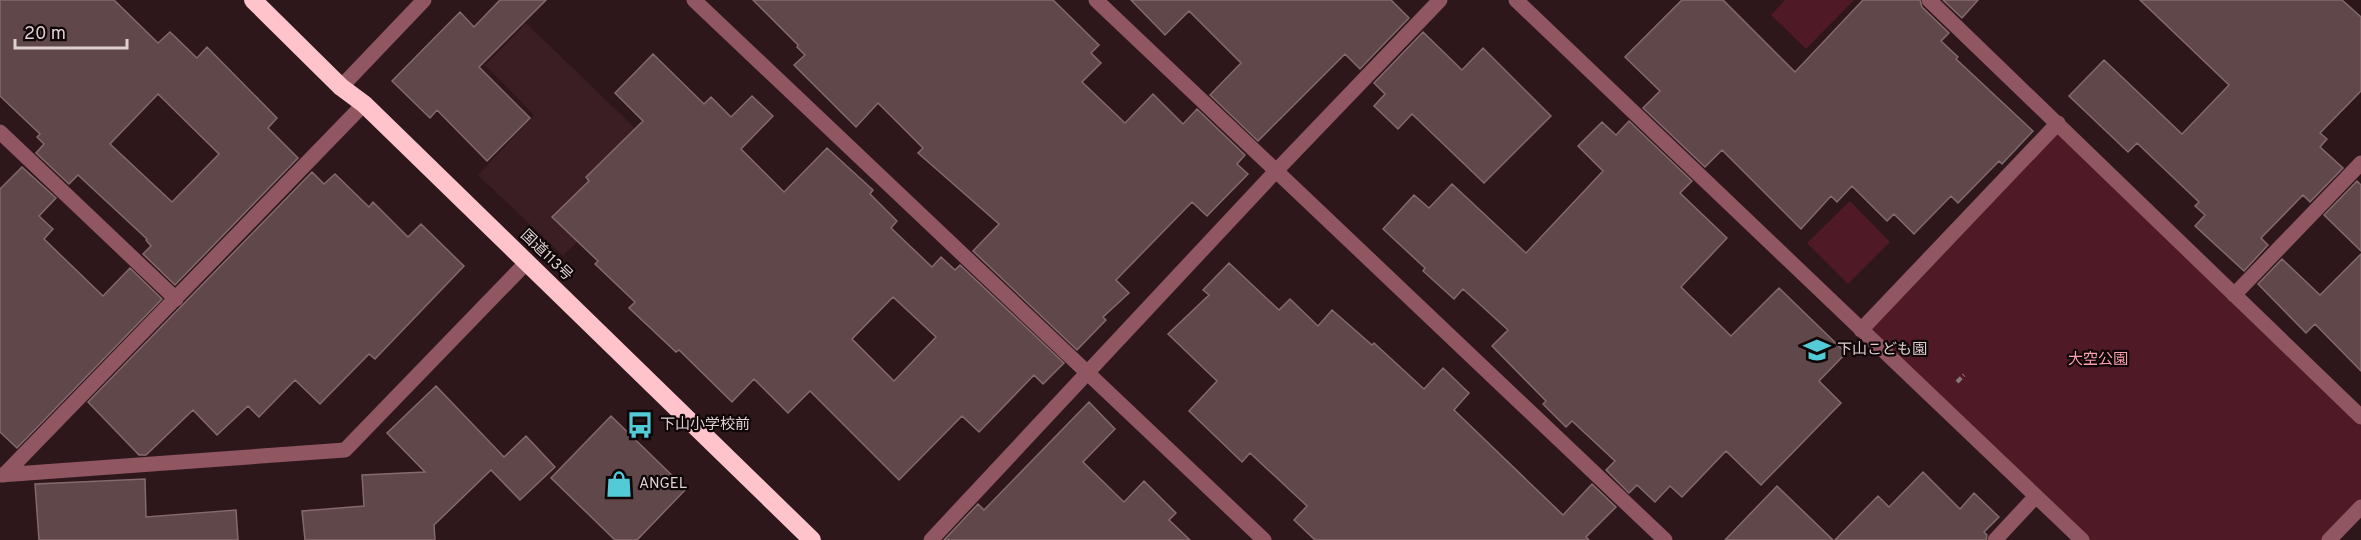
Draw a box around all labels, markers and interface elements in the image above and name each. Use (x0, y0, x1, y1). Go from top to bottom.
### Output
scale bar (15, 12, 128, 50)
text: 20 m (24, 23, 66, 46)
street label: 国道113号 (516, 227, 576, 285)
school or university icon: 下山こども園 (1802, 335, 1832, 365)
place label: 下山こども園 (1837, 341, 1927, 360)
park label: 大空公園 (2068, 351, 2128, 370)
bus stop icon: 下山小学校前 (625, 410, 655, 440)
place label: 下山小学校前 (660, 416, 750, 435)
shop icon: ANGEL (604, 469, 634, 499)
place label: ANGEL (639, 475, 687, 494)

